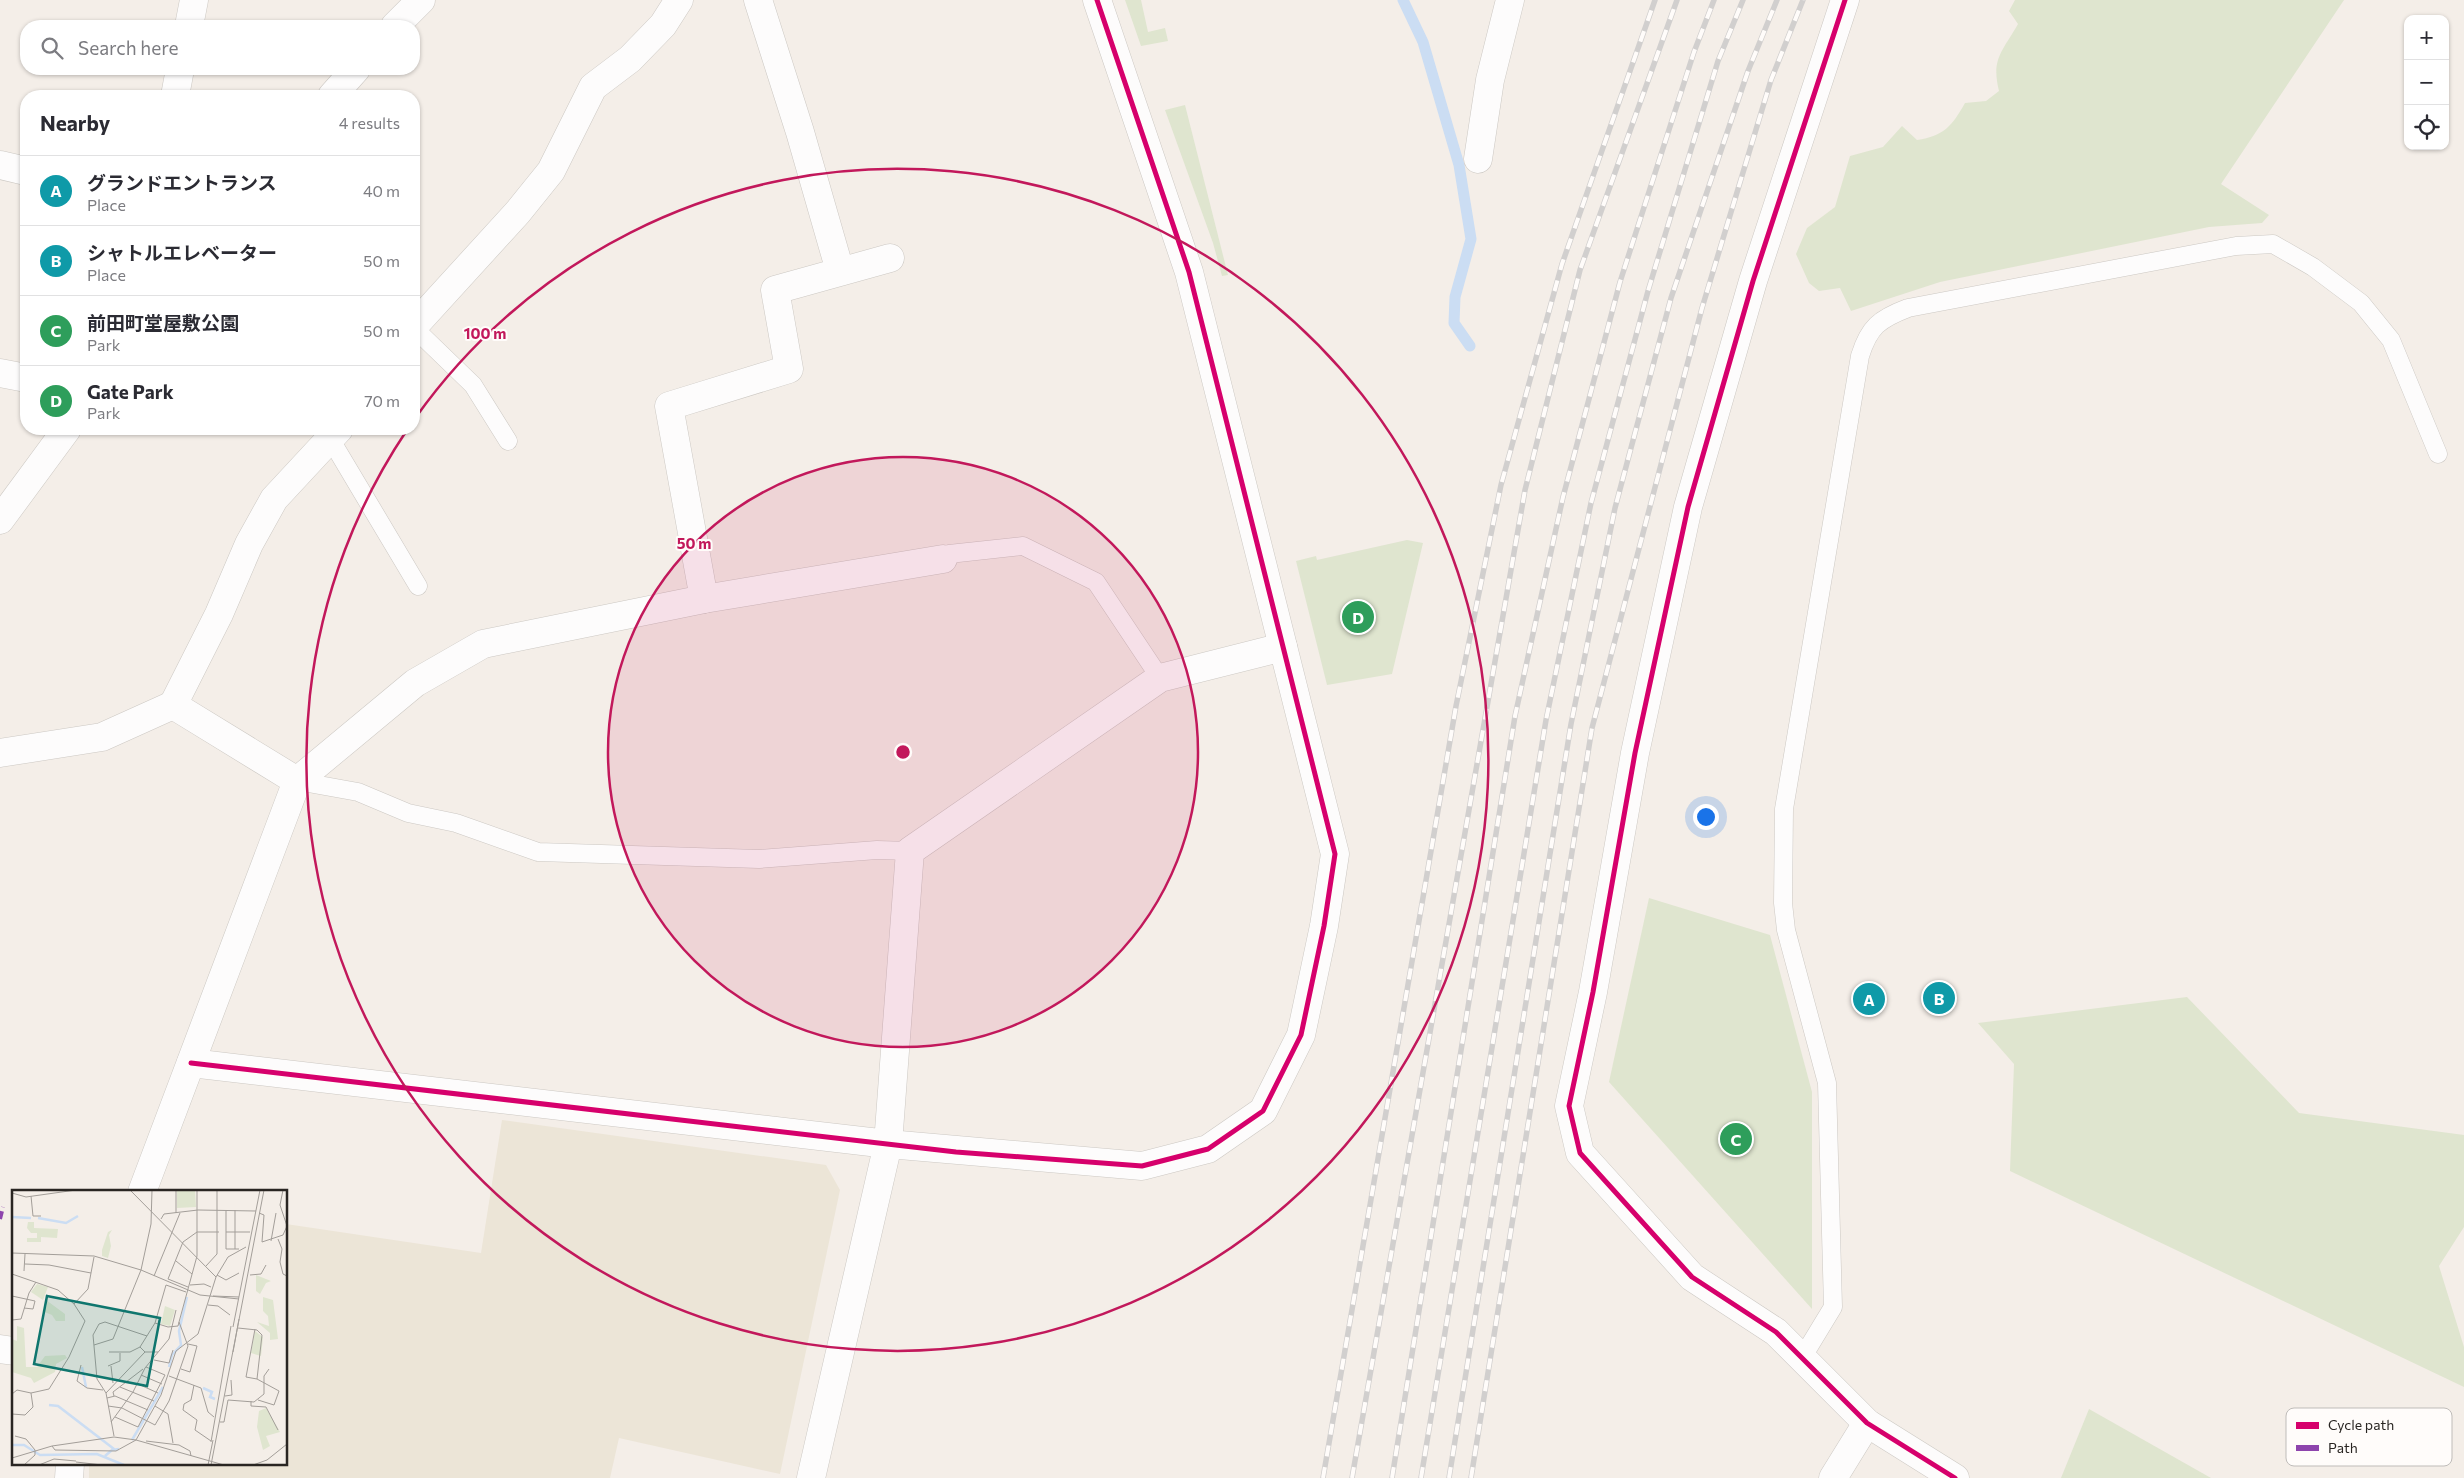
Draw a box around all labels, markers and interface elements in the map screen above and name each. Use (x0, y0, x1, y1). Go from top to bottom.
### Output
map controls (2404, 15, 2449, 150)
button: + (2404, 15, 2449, 60)
search box (20, 20, 420, 75)
icon: search (38, 34, 66, 62)
text: Search here (78, 36, 178, 59)
button: − (2404, 60, 2449, 105)
button: locate (2404, 105, 2449, 150)
text: Nearby (40, 110, 110, 135)
text: 4 results (339, 113, 400, 132)
text: グランドエントランス (87, 171, 277, 194)
text: A (50, 181, 62, 200)
text: 40 m (363, 181, 400, 200)
text: Place (87, 195, 126, 214)
text: シャトルエレベーター (87, 241, 277, 264)
text: B (51, 251, 61, 270)
text: 50 m (363, 251, 400, 270)
text: Place (87, 265, 126, 284)
text: 前田町堂屋敷公園 (87, 311, 239, 334)
text: C (51, 321, 61, 340)
text: 50 m (363, 321, 400, 340)
text: 100 m (464, 324, 506, 342)
text: Park (87, 335, 120, 354)
text: Gate Park (87, 380, 174, 403)
text: D (50, 391, 62, 410)
text: 70 m (364, 391, 400, 410)
text: Park (87, 403, 120, 422)
text: 50 m (677, 534, 711, 552)
pin: D (1342, 598, 1374, 636)
centre of rings (894, 743, 912, 761)
your location (1693, 804, 1719, 830)
pin: B (1923, 979, 1955, 1017)
pin: A (1853, 980, 1885, 1018)
pin: C (1720, 1120, 1752, 1158)
inset map (12, 1190, 288, 1466)
legend (2286, 1408, 2452, 1466)
text: Cycle path (2328, 1416, 2394, 1433)
text: Path (2328, 1439, 2358, 1456)

